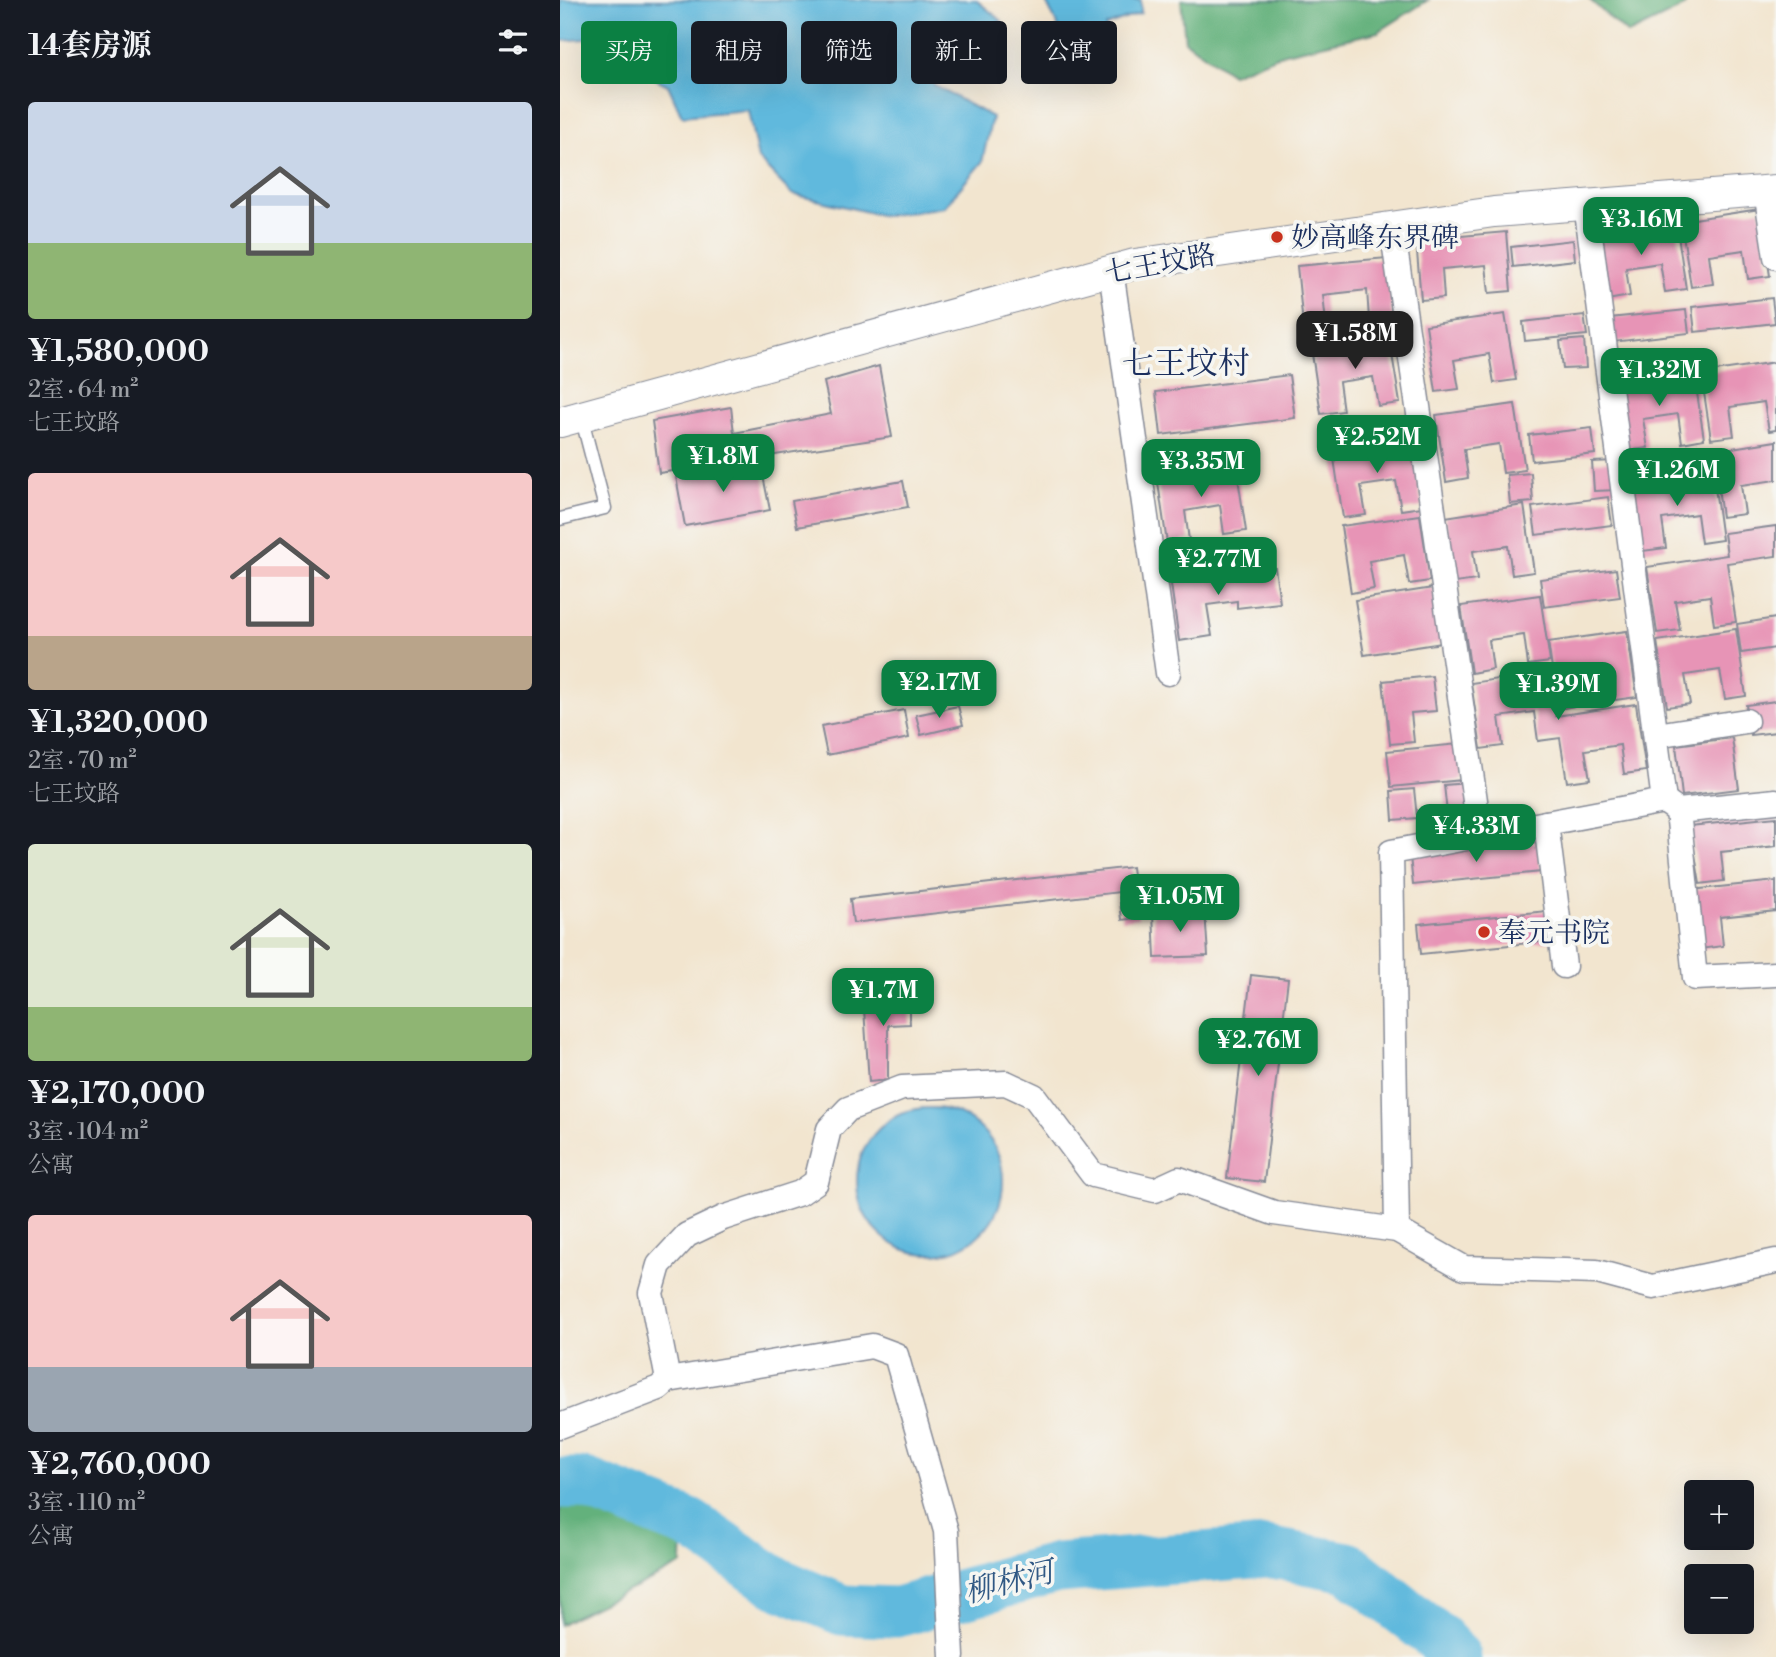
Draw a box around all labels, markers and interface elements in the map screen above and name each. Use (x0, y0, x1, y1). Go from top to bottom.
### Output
chip: 买房 (581, 21, 677, 84)
chip: 租房 (691, 21, 787, 84)
chip: 筛选 (801, 21, 897, 84)
chip: 新上 (911, 21, 1007, 84)
chip: 公寓 (1021, 21, 1117, 84)
icon: filters (494, 23, 532, 61)
text: 14套房源 (28, 27, 151, 65)
icon: home (217, 148, 343, 274)
pin: ¥3.16M (1584, 198, 1698, 257)
text: ¥3.16M (1599, 206, 1683, 234)
place label: 妙高峰东界碑 (1291, 221, 1459, 256)
marker: 妙高峰东界碑 (1269, 229, 1285, 245)
street label: 七王坟路 (1102, 238, 1218, 291)
pin: ¥1.58M (1298, 312, 1412, 371)
text: ¥1.58M (1312, 320, 1398, 348)
text: ¥1,580,000 (28, 333, 209, 371)
district label: 七王坟村 (1122, 344, 1250, 384)
pin: ¥1.32M (1602, 348, 1716, 408)
text: ¥1.32M (1617, 357, 1701, 385)
text: 2室 · 64 m² (28, 376, 138, 404)
text: 七王坟路 (28, 409, 120, 437)
pin: ¥2.52M (1320, 416, 1434, 475)
text: ¥2.52M (1333, 424, 1421, 452)
pin: ¥1.8M (674, 434, 772, 494)
pin: ¥3.35M (1144, 440, 1258, 499)
text: ¥1.8M (687, 443, 759, 471)
text: ¥3.35M (1157, 448, 1245, 476)
pin: ¥1.26M (1620, 448, 1734, 508)
text: ¥1.26M (1634, 457, 1720, 485)
icon: home (217, 519, 343, 645)
pin: ¥2.77M (1161, 538, 1275, 597)
text: ¥2.77M (1175, 546, 1261, 574)
pin: ¥2.17M (882, 660, 996, 720)
pin: ¥1.39M (1501, 662, 1615, 722)
text: ¥2.17M (897, 669, 981, 697)
text: ¥1.39M (1516, 671, 1600, 699)
text: ¥1,320,000 (28, 704, 208, 742)
text: 2室 · 70 m² (28, 747, 137, 775)
text: 七王坟路 (28, 780, 120, 808)
pin: ¥4.33M (1419, 804, 1533, 864)
text: ¥4.33M (1432, 813, 1520, 841)
pin: ¥1.05M (1123, 874, 1237, 934)
text: ¥1.05M (1136, 883, 1224, 911)
icon: home (217, 890, 343, 1016)
place label: 奉元书院 (1498, 916, 1610, 951)
marker: 奉元书院 (1476, 924, 1492, 940)
pin: ¥1.7M (834, 968, 932, 1028)
text: ¥1.7M (848, 977, 918, 1005)
pin: ¥2.76M (1201, 1018, 1315, 1078)
text: ¥2.76M (1215, 1027, 1301, 1055)
text: ¥2,170,000 (28, 1075, 205, 1113)
text: 3室 · 104 m² (28, 1118, 148, 1146)
text: 公寓 (28, 1151, 74, 1179)
icon: home (217, 1261, 343, 1387)
text: ¥2,760,000 (28, 1446, 211, 1484)
map controls (1684, 1480, 1754, 1634)
button: + (1684, 1480, 1754, 1550)
text: 3室 · 110 m² (28, 1489, 145, 1517)
text: 公寓 (28, 1522, 74, 1550)
water label: 柳林河 (961, 1552, 1062, 1612)
button: − (1684, 1564, 1754, 1634)

